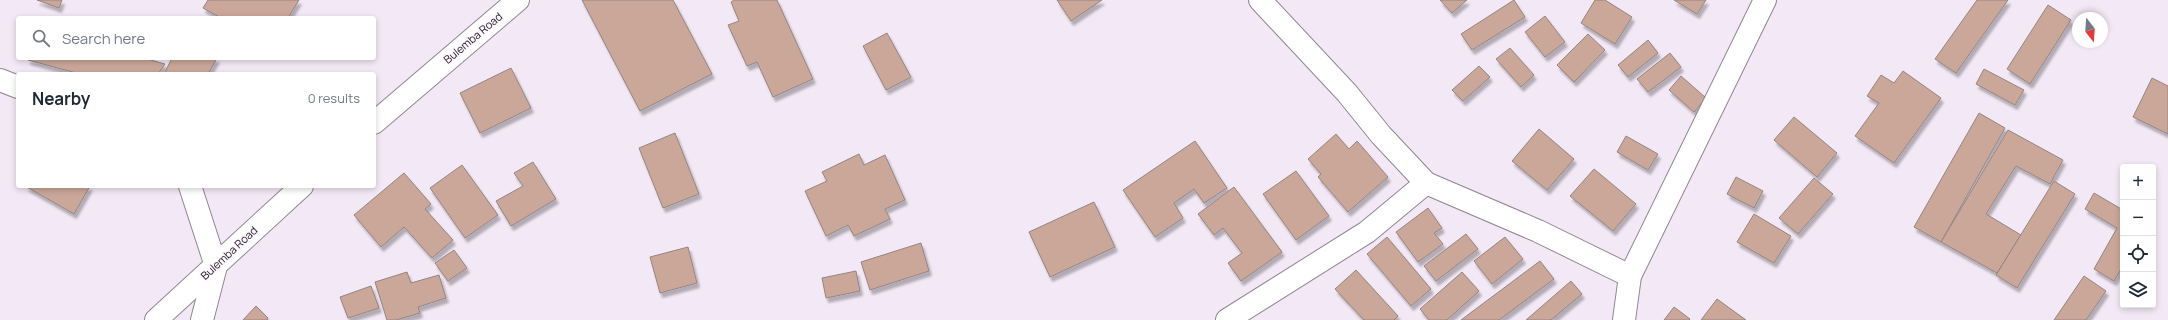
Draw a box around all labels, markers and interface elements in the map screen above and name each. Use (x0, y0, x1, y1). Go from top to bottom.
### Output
street label: Bulemba Road (440, 9, 505, 67)
north arrow (2072, 12, 2108, 48)
search box (16, 16, 376, 60)
icon: search (30, 27, 52, 49)
text: Search here (62, 28, 145, 49)
text: Nearby (32, 87, 90, 110)
text: 0 results (308, 89, 360, 107)
map controls (2120, 164, 2156, 308)
button: + (2120, 164, 2156, 200)
button: − (2120, 200, 2156, 236)
street label: Bulemba Road (197, 222, 260, 283)
button: locate (2120, 236, 2156, 272)
button: layers (2120, 272, 2156, 308)

